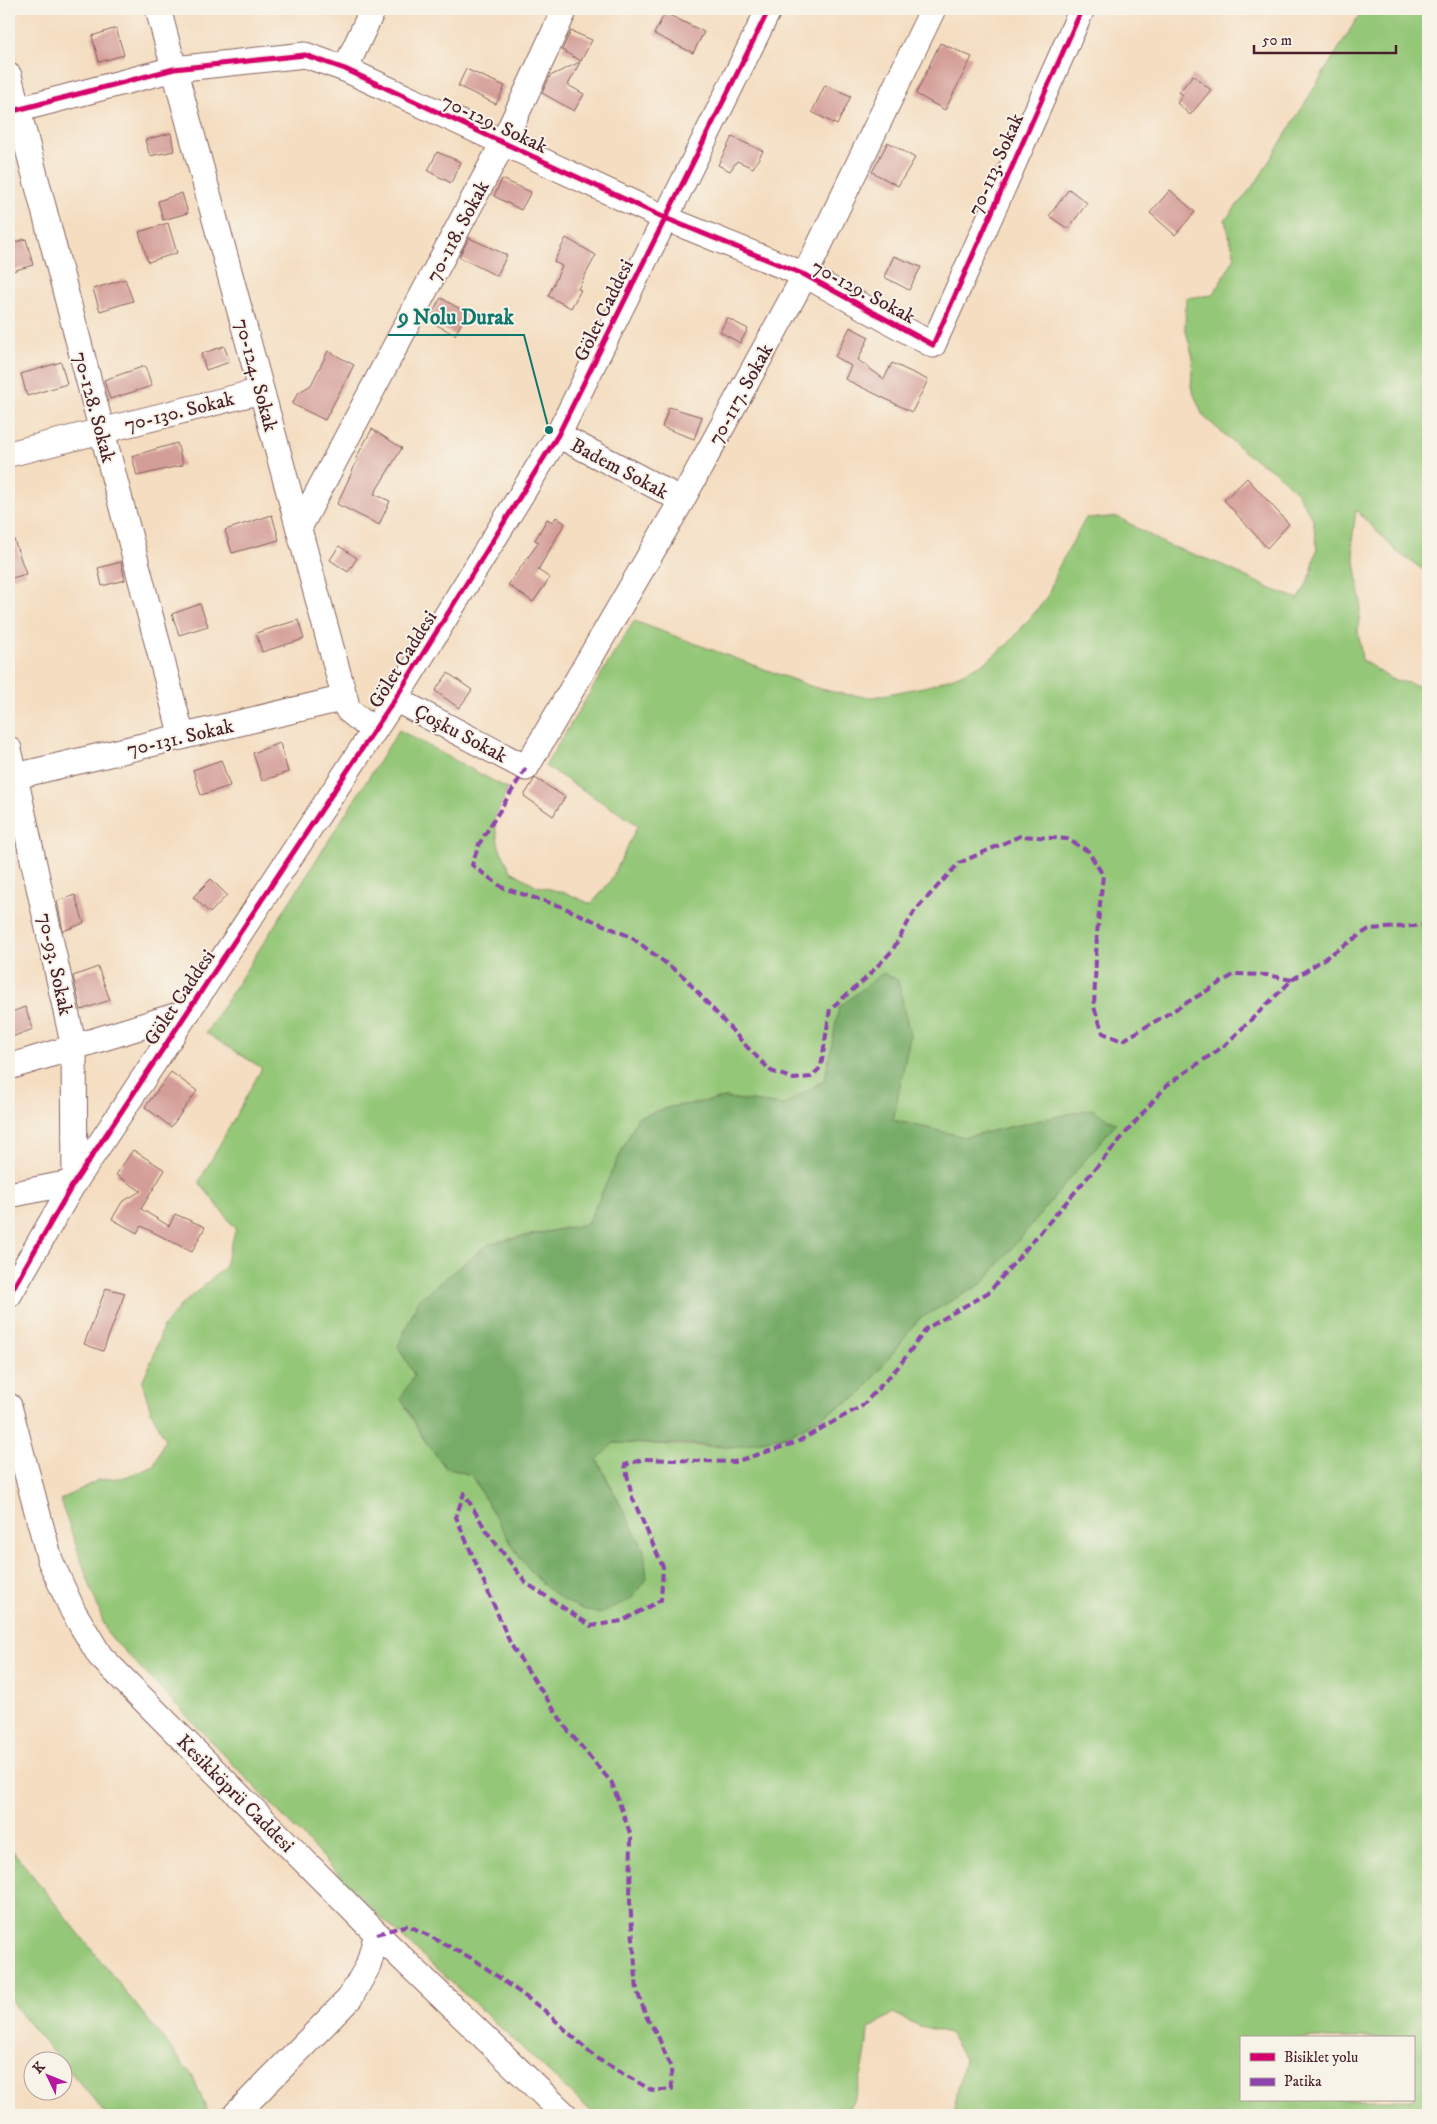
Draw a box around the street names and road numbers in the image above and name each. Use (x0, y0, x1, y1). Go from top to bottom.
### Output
street label: 70-129. Sokak (437, 89, 551, 160)
street label: 70-113. Sokak (963, 110, 1030, 220)
street label: 70-118. Sokak (421, 176, 496, 287)
street label: 70-129. Sokak (807, 255, 920, 330)
street label: Gölet Caddesi (569, 256, 640, 366)
street label: 70-124. Sokak (228, 316, 283, 435)
street label: 70-117. Sokak (703, 340, 779, 450)
street label: 70-128. Sokak (67, 349, 120, 466)
street label: 70-130. Sokak (122, 387, 237, 438)
street label: Badem Sokak (566, 433, 673, 506)
street label: Gölet Caddesi (363, 606, 443, 713)
street label: Çoşku Sokak (409, 699, 511, 769)
street label: 70-131. Sokak (124, 714, 236, 763)
street label: 70-93. Sokak (31, 911, 78, 1018)
street label: Gölet Caddesi (139, 945, 221, 1051)
street label: Kesikköprü Caddesi (171, 1730, 299, 1858)

